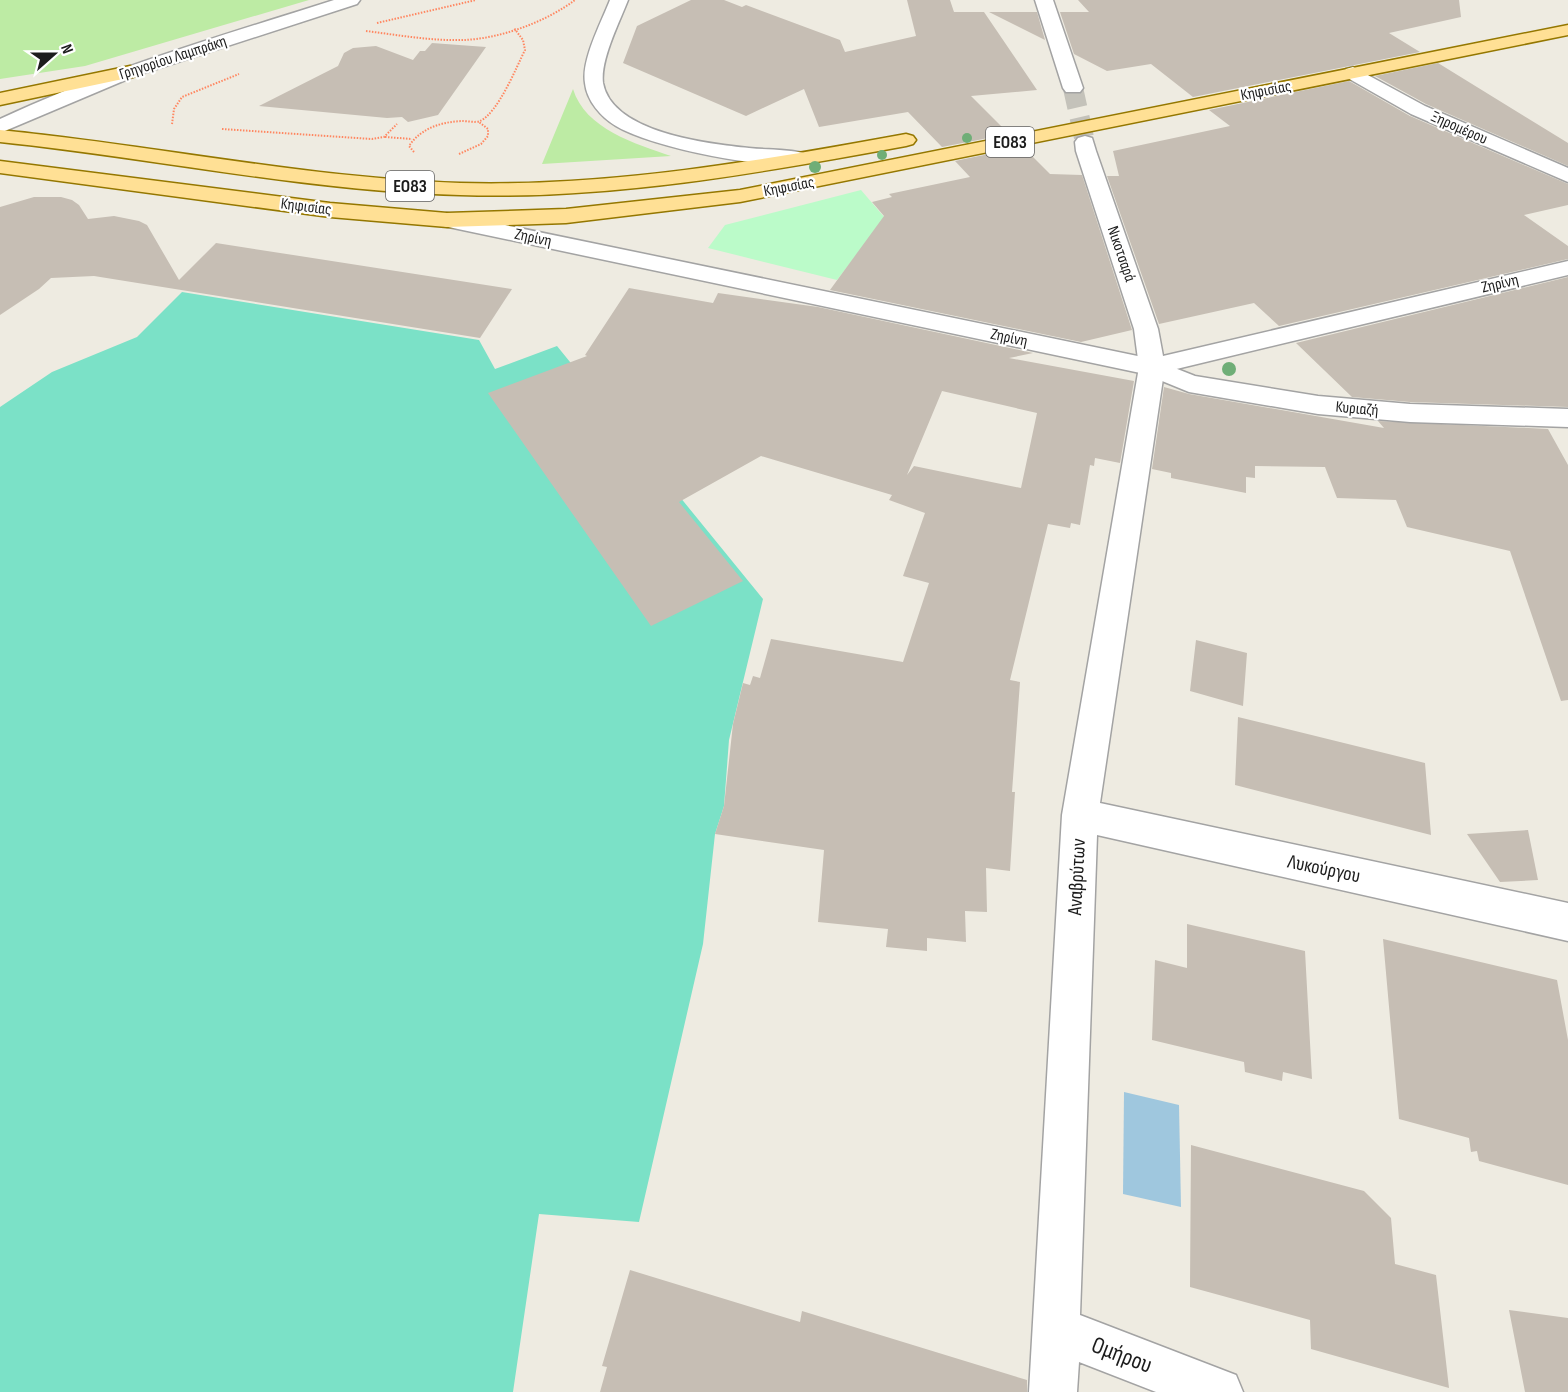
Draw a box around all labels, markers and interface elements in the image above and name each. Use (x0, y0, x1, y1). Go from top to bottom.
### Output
north arrow (24, 24, 84, 84)
street label: Γρηγορίου Λαμπράκη (117, 32, 229, 84)
text: N (56, 42, 77, 57)
street label: Κηφισίας (1239, 77, 1293, 105)
street label: Ξηρομέρου (1428, 107, 1490, 149)
road number: ΕΟ83 (986, 127, 1034, 157)
road number: ΕΟ83 (386, 171, 434, 201)
street label: Κηφισίας (762, 173, 816, 201)
street label: Κηφισίας (280, 194, 332, 220)
street label: Νικοτσαρά (1103, 224, 1139, 285)
street label: Ζηρίνη (513, 225, 553, 251)
street label: Ζηρίνη (1480, 271, 1520, 297)
street label: Ζηρίνη (989, 325, 1029, 351)
street label: Κυριαζή (1335, 398, 1379, 420)
street label: Αναβρύτων (1063, 838, 1091, 917)
street label: Λυκούργου (1284, 849, 1363, 888)
street label: Ομήρου (1088, 1330, 1156, 1380)

